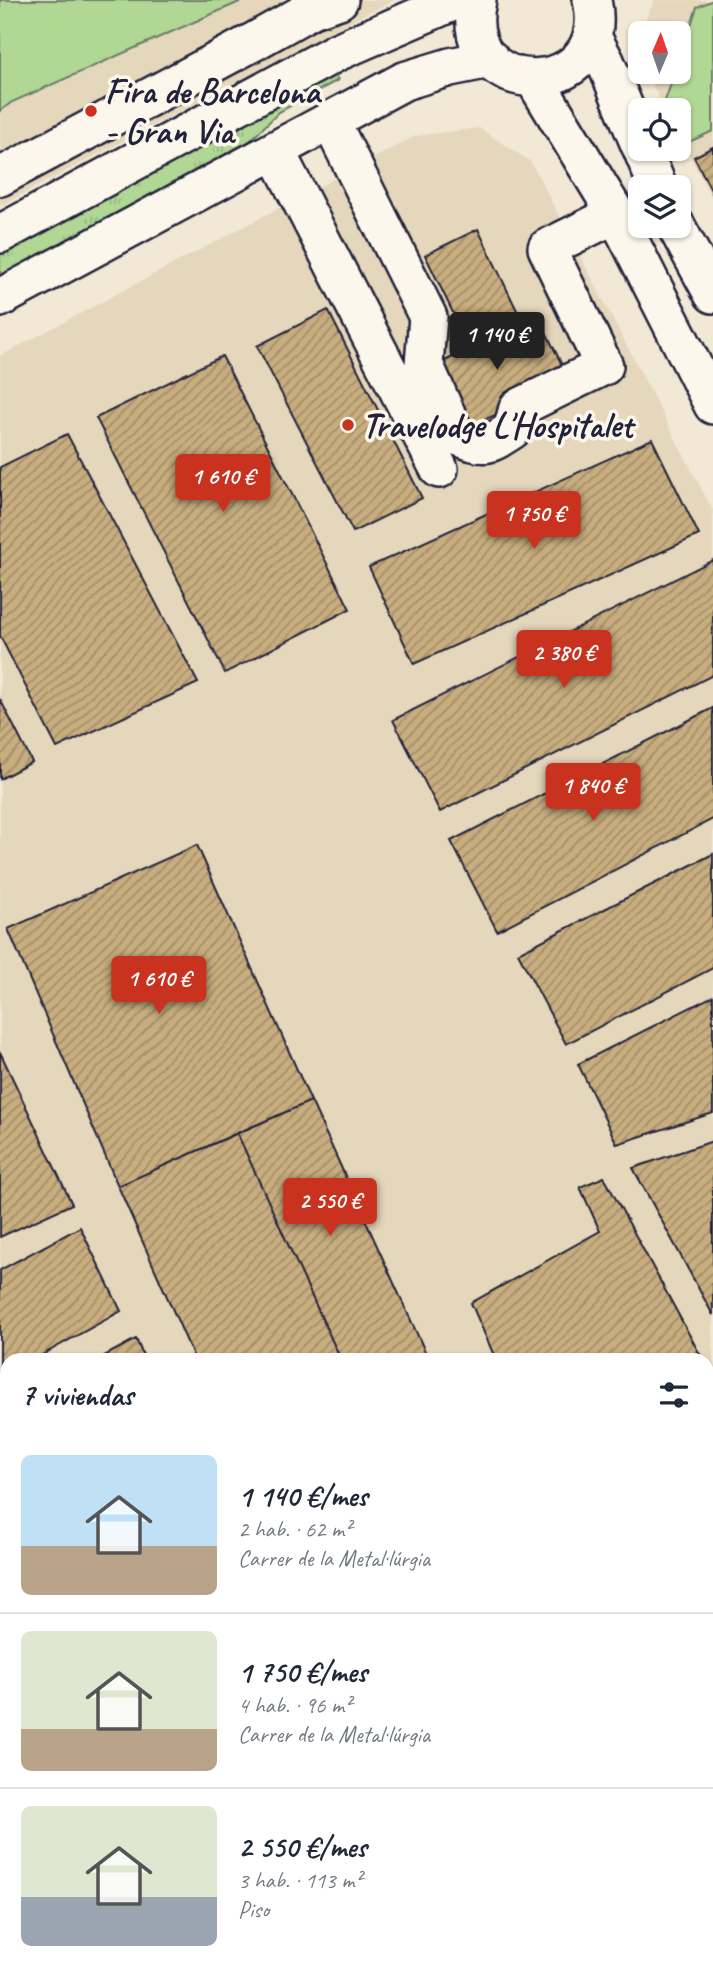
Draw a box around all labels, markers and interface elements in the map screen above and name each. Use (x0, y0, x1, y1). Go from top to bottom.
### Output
north arrow (628, 21, 691, 84)
map controls (628, 21, 691, 238)
place label: Fira de Barcelona - Gran Via (105, 69, 323, 154)
button: locate (628, 98, 691, 161)
marker: Fira de Barcelona - Gran Via (83, 103, 99, 119)
button: layers (628, 175, 691, 238)
pin: 1 140 € (432, 312, 562, 372)
text: 1 140 € (466, 320, 528, 349)
place label: Travelodge L'Hospitalet (362, 403, 637, 448)
marker: Travelodge L'Hospitalet (340, 417, 356, 433)
pin: 1 610 € (158, 454, 288, 514)
text: 1 610 € (191, 462, 255, 491)
pin: 1 750 € (469, 491, 599, 551)
text: 1 750 € (503, 499, 565, 528)
pin: 2 380 € (499, 630, 629, 690)
text: 2 380 € (533, 638, 595, 667)
pin: 1 840 € (528, 764, 658, 823)
text: 1 840 € (562, 771, 624, 800)
pin: 1 610 € (94, 956, 224, 1016)
text: 1 610 € (127, 964, 191, 993)
pin: 2 550 € (265, 1178, 395, 1238)
text: 2 550 € (299, 1186, 361, 1215)
text: 7 viviendas (21, 1376, 133, 1414)
icon: filters (655, 1376, 693, 1414)
text: 1 140 €/mes (238, 1477, 368, 1515)
icon: home (77, 1483, 161, 1567)
text: 2 hab. · 62 m² (238, 1515, 351, 1544)
text: Carrer de la Metal·lúrgia (238, 1544, 430, 1573)
text: 1 750 €/mes (238, 1653, 367, 1691)
icon: home (77, 1659, 161, 1743)
text: 4 hab. · 96 m² (238, 1691, 351, 1720)
text: Carrer de la Metal·lúrgia (238, 1720, 430, 1749)
text: 2 550 €/mes (238, 1828, 367, 1866)
icon: home (77, 1834, 161, 1918)
text: 3 hab. · 113 m² (238, 1866, 362, 1895)
text: Piso (238, 1895, 269, 1924)

